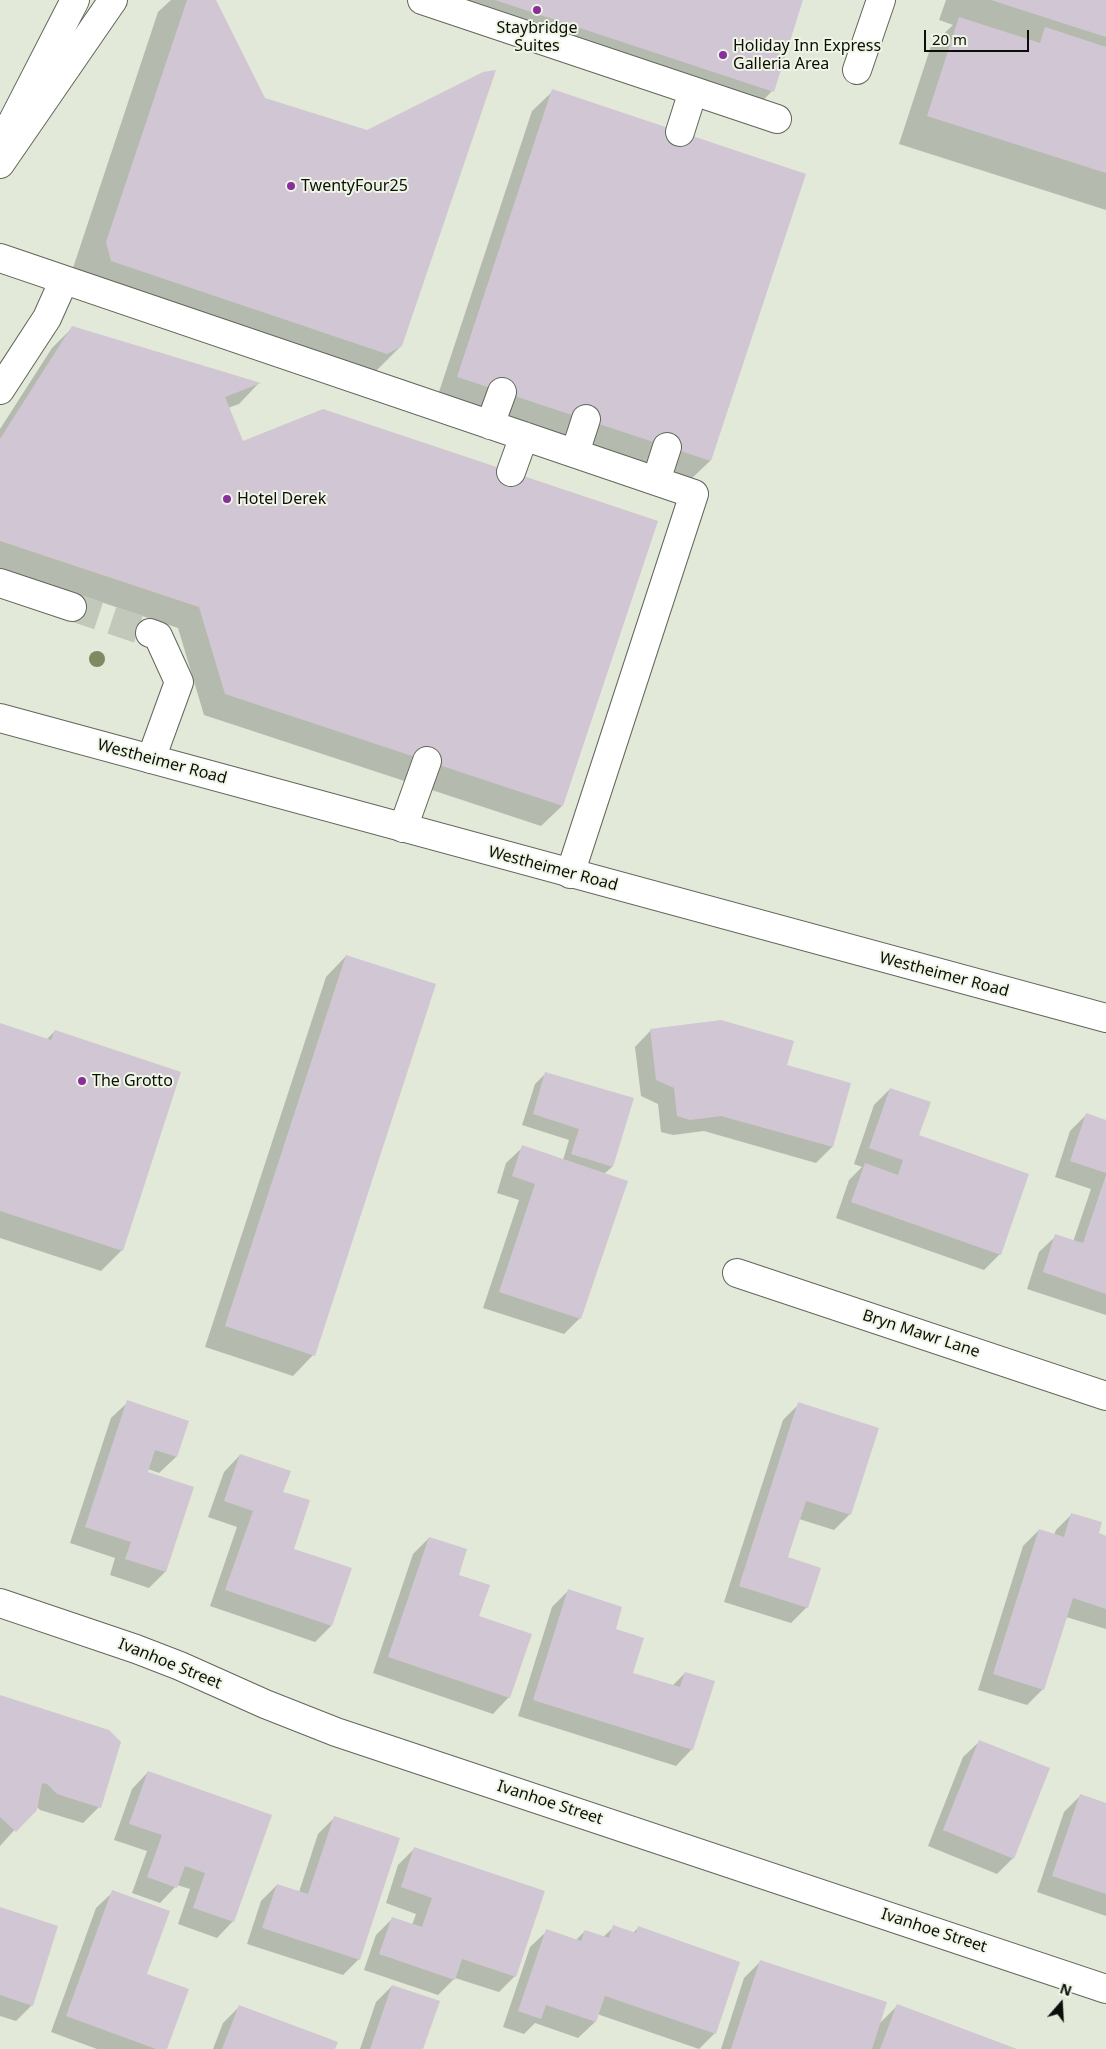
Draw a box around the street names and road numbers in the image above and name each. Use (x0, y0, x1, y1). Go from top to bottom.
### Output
street label: Westheimer Road (95, 735, 229, 789)
street label: Westheimer Road (486, 842, 620, 896)
street label: Westheimer Road (877, 948, 1011, 1002)
street label: Bryn Mawr Lane (860, 1306, 982, 1362)
street label: Ivanhoe Street (115, 1635, 225, 1693)
street label: Ivanhoe Street (495, 1777, 605, 1829)
street label: Ivanhoe Street (879, 1905, 989, 1957)

